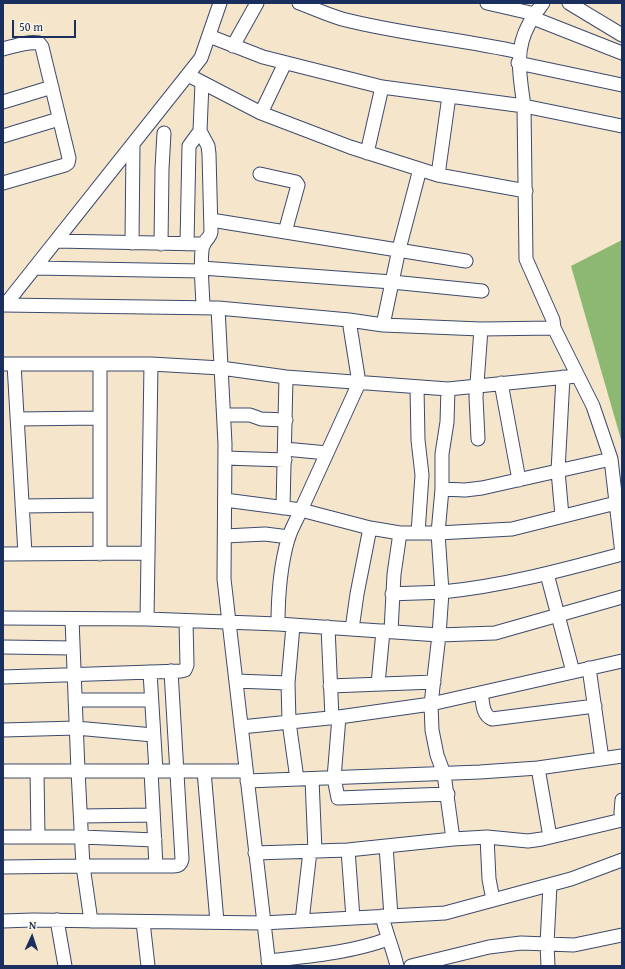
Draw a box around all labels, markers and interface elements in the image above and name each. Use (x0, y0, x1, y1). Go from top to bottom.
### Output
scale bar (14, 12, 78, 38)
text: 50 m (19, 18, 43, 35)
north arrow (12, 917, 52, 957)
text: N (29, 917, 37, 933)

